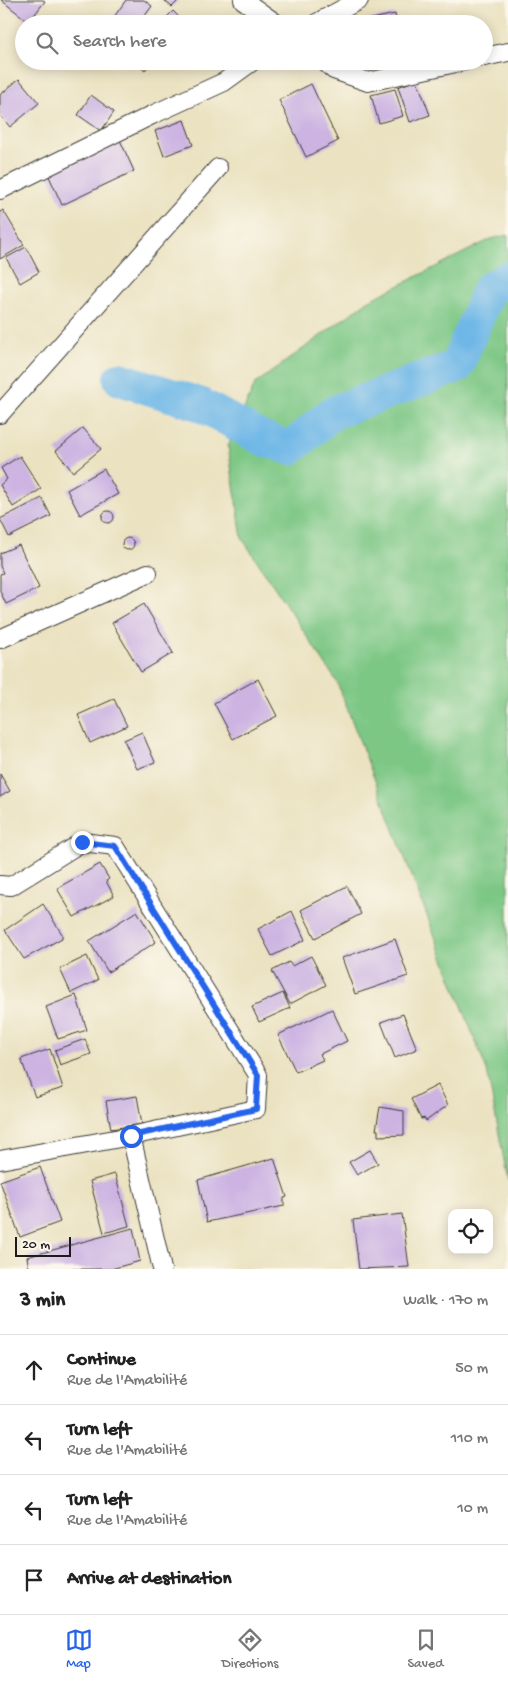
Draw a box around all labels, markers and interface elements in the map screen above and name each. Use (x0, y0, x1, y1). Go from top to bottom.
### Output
search box (15, 15, 493, 70)
icon: search (33, 29, 61, 57)
text: Search here (73, 31, 167, 54)
route end (71, 831, 94, 854)
route start (120, 1125, 143, 1148)
map controls (448, 1209, 493, 1254)
button: locate (448, 1209, 493, 1254)
scale bar (15, 1234, 71, 1257)
text: 20 m (22, 1237, 50, 1254)
text: 3 min (20, 1289, 65, 1314)
text: Walk · 170 m (403, 1292, 488, 1311)
text: Continue (67, 1349, 136, 1372)
icon: ahead (20, 1356, 48, 1384)
text: 50 m (455, 1360, 488, 1379)
text: Rue de l'Amabilité (67, 1372, 187, 1391)
text: Turn left (67, 1419, 131, 1442)
icon: left (20, 1426, 48, 1454)
text: 110 m (451, 1430, 488, 1449)
text: Rue de l'Amabilité (67, 1442, 187, 1461)
text: Turn left (67, 1489, 131, 1512)
icon: left (20, 1496, 48, 1524)
text: 10 m (457, 1500, 488, 1519)
text: Rue de l'Amabilité (67, 1512, 187, 1531)
icon: arrive (20, 1566, 48, 1594)
text: Arrive at destination (67, 1568, 231, 1591)
tab: Map (65, 1626, 93, 1673)
tab: Directions (222, 1626, 279, 1673)
tab: Saved (408, 1626, 443, 1673)

